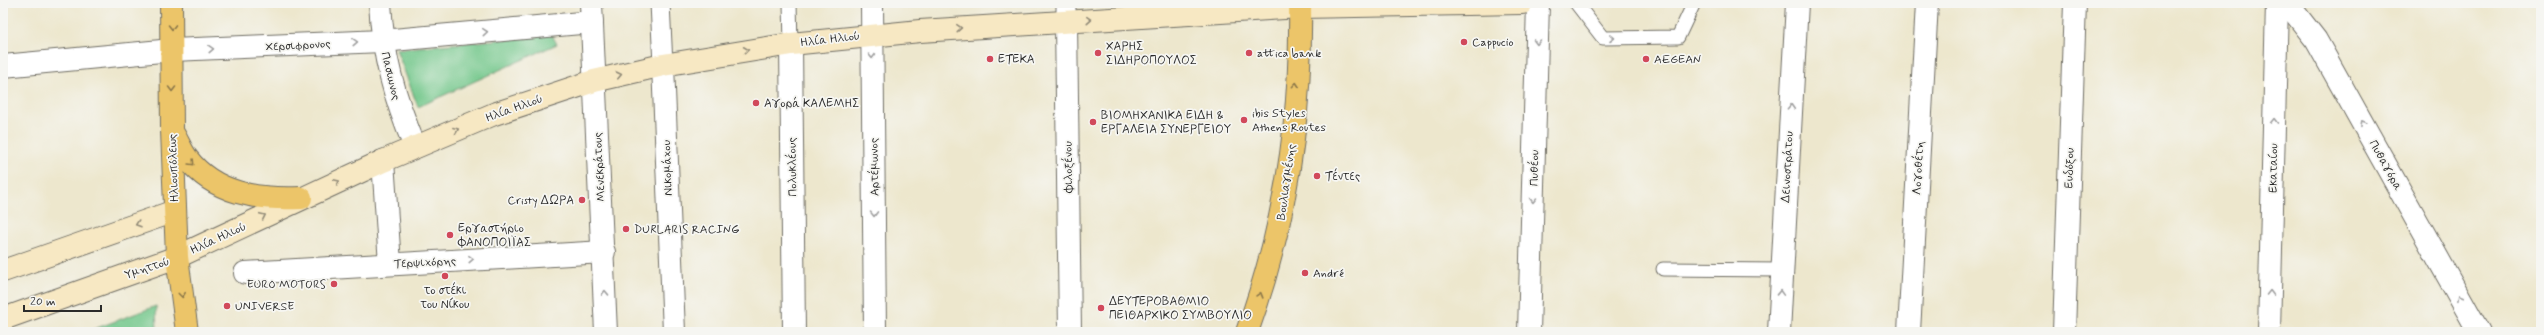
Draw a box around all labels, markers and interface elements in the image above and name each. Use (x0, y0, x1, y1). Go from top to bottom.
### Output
one-way arrow (1086, 15, 1092, 24)
one-way arrow (167, 24, 176, 30)
one-way arrow (956, 24, 962, 33)
one-way arrow (481, 27, 488, 36)
street label: Ηλία Ηλιού (799, 28, 861, 52)
one-way arrow (1609, 34, 1615, 42)
place label: Cappucio (1472, 35, 1514, 51)
street label: Χερσιφρονος (265, 36, 331, 56)
marker: Cappucio (1459, 37, 1469, 47)
one-way arrow (352, 38, 358, 46)
place label: ΧΑΡΗΣ ΣΙΔΗΡΟΠΟΥΛΟΣ (1106, 39, 1197, 69)
one-way arrow (1533, 39, 1541, 45)
one-way arrow (208, 44, 214, 53)
one-way arrow (743, 46, 749, 55)
place label: attica bank (1257, 46, 1321, 62)
marker: ΧΑΡΗΣ ΣΙΔΗΡΟΠΟΥΛΟΣ (1093, 48, 1103, 58)
marker: attica bank (1244, 48, 1254, 58)
street label: Πασιωνος (376, 50, 404, 102)
place label: ΕΤΕΚΑ (998, 52, 1035, 68)
place label: AEGEAN (1654, 52, 1701, 68)
one-way arrow (868, 53, 877, 59)
marker: ΕΤΕΚΑ (985, 54, 995, 64)
marker: AEGEAN (1641, 54, 1651, 64)
one-way arrow (615, 72, 622, 80)
one-way arrow (1292, 82, 1301, 88)
one-way arrow (168, 86, 176, 92)
street label: Ηλία Ηλιού (483, 91, 545, 127)
place label: Αγορά ΚΑΛΕΜΗΣ (764, 96, 859, 112)
marker: Αγορά ΚΑΛΕΜΗΣ (751, 98, 761, 108)
one-way arrow (1786, 104, 1795, 110)
place label: ibis Styles Athens Routes (1252, 106, 1326, 136)
place label: ΒΙΟΜΗΧΑΝΙΚΑ ΕΙΔΗ & ΕΡΓΑΛΕΙΑ ΣΥΝΕΡΓΕΙΟΥ (1101, 108, 1231, 138)
marker: ibis Styles Athens Routes (1239, 115, 1249, 125)
marker: ΒΙΟΜΗΧΑΝΙΚΑ ΕΙΔΗ & ΕΡΓΑΛΕΙΑ ΣΥΝΕΡΓΕΙΟΥ (1088, 117, 1098, 127)
one-way arrow (2270, 118, 2278, 124)
one-way arrow (2360, 120, 2368, 127)
one-way arrow (451, 127, 459, 135)
street label: Δεινοστράτου (1778, 130, 1798, 203)
street label: Μενεκράτους (590, 132, 610, 202)
street label: Ηλιουπόλεως (165, 134, 183, 202)
street label: Πολυκλέους (783, 137, 802, 197)
street label: Πυθαγόρα (2365, 137, 2406, 194)
street label: Αρτέμωνος (865, 138, 884, 196)
street label: Νικομάχου (659, 139, 677, 196)
street label: Φιλοξένου (1060, 140, 1077, 194)
street label: Λογοθέτη (1909, 141, 1928, 195)
street label: Εκαταίου (2266, 142, 2282, 193)
street label: Βουλιαγμένης (1273, 143, 1300, 221)
street label: Ευδόξου (2061, 147, 2079, 189)
street label: Πυθέου (1526, 149, 1543, 186)
one-way arrow (187, 158, 195, 166)
place label: Τέντες (1325, 168, 1360, 185)
marker: Τέντες (1312, 171, 1322, 181)
one-way arrow (332, 179, 340, 187)
place label: Cristy ΔΩΡΑ (507, 193, 574, 209)
marker: Cristy ΔΩΡΑ (577, 195, 587, 205)
one-way arrow (1529, 197, 1537, 203)
one-way arrow (870, 211, 878, 217)
one-way arrow (259, 213, 266, 221)
one-way arrow (135, 219, 142, 228)
street label: Ηλία Ηλιού (188, 219, 249, 259)
place label: Εργαστήριο ΦΑΝΟΠΟΙΪΑΣ (457, 221, 531, 251)
place label: DURLARIS RACING (634, 222, 740, 238)
marker: DURLARIS RACING (621, 224, 631, 234)
marker: Εργαστήριο ΦΑΝΟΠΟΙΪΑΣ (445, 230, 455, 240)
street label: Τερψιχόρης (393, 253, 457, 273)
street label: Υμηττού (123, 254, 172, 284)
one-way arrow (468, 255, 474, 264)
place label: André (1313, 266, 1345, 282)
marker: André (1300, 268, 1310, 278)
marker: το στέκι του Νίκου (440, 271, 450, 281)
place label: EURO MOTORS (247, 277, 326, 293)
marker: EURO MOTORS (329, 279, 339, 289)
place label: το στέκι του Νίκου (419, 282, 470, 313)
scale bar (24, 287, 101, 313)
one-way arrow (601, 290, 609, 296)
one-way arrow (1776, 290, 1785, 296)
one-way arrow (2266, 290, 2274, 296)
one-way arrow (177, 291, 186, 298)
one-way arrow (1255, 292, 1264, 299)
text: 20 m (30, 294, 56, 310)
place label: ΔΕΥΤΕΡΟΒΑΘΜΙΟ ΠΕΙΘΑΡΧΙΚΟ ΣΥΜΒΟΥΛΙΟ (1109, 294, 1252, 324)
one-way arrow (2458, 295, 2465, 302)
place label: UNIVERSE (235, 299, 294, 315)
marker: UNIVERSE (222, 301, 232, 311)
marker: ΔΕΥΤΕΡΟΒΑΘΜΙΟ ΠΕΙΘΑΡΧΙΚΟ ΣΥΜΒΟΥΛΙΟ (1096, 303, 1106, 313)

